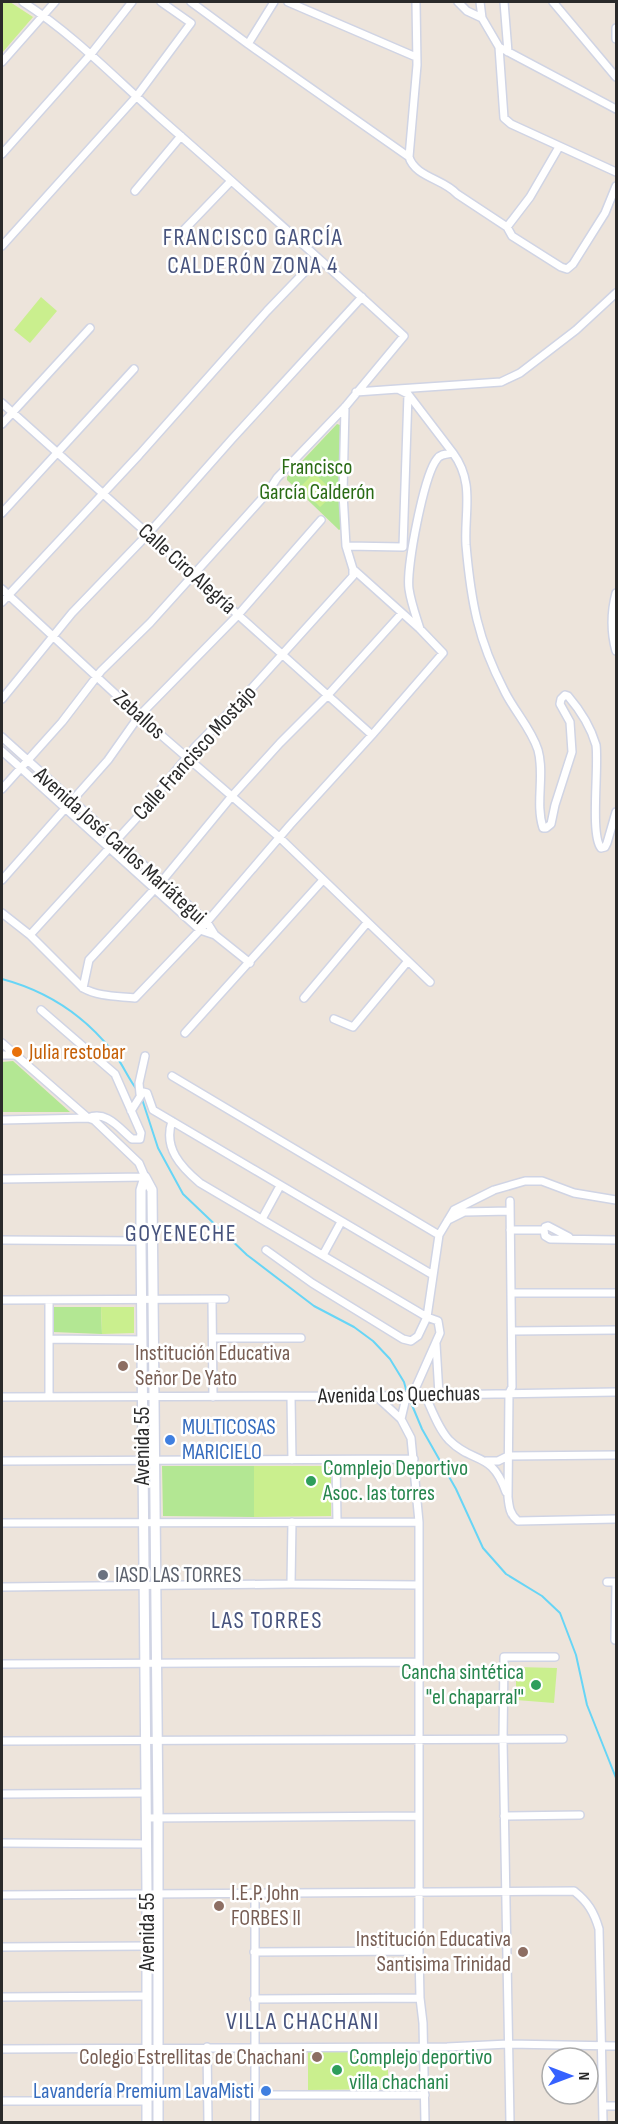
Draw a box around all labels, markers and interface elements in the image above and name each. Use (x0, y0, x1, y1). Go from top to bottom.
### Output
district label: FRANCISCO GARCÍA CALDERÓN ZONA 4 (163, 223, 343, 280)
park label: Francisco García Calderón (259, 454, 375, 506)
street label: Calle Ciro Alegría (132, 518, 242, 620)
street label: Calle Francisco Mostajo (127, 680, 263, 826)
street label: Zeballos (108, 685, 171, 745)
street label: Avenida José Carlos Mariátegui (28, 761, 212, 930)
place label: Julia restobar (28, 1039, 126, 1066)
marker: Julia restobar (10, 1045, 24, 1059)
district label: GOYENECHE (125, 1219, 237, 1248)
place label: Institución Educativa Señor De Yato (135, 1340, 290, 1392)
marker: Institución Educativa Señor De Yato (116, 1359, 130, 1373)
street label: Avenida Los Quechuas (317, 1380, 480, 1410)
street label: Avenida 55 (129, 1407, 156, 1486)
place label: MULTICOSAS MARICIELO (182, 1414, 276, 1466)
marker: MULTICOSAS MARICIELO (163, 1433, 177, 1447)
place label: Complejo Deportivo Asoc. las torres (322, 1455, 468, 1507)
marker: Complejo Deportivo Asoc. las torres (304, 1474, 318, 1488)
place label: IASD LAS TORRES (115, 1562, 242, 1589)
marker: IASD LAS TORRES (96, 1568, 110, 1582)
district label: LAS TORRES (211, 1606, 323, 1635)
place label: Cancha sintética "el chaparral" (401, 1659, 524, 1711)
marker: Cancha sintética "el chaparral" (529, 1678, 543, 1692)
place label: I.E.P. John FORBES II (231, 1880, 301, 1932)
street label: Avenida 55 (134, 1893, 161, 1972)
marker: I.E.P. John FORBES II (212, 1899, 226, 1913)
place label: Institución Educativa Santisima Trinidad (356, 1926, 511, 1978)
marker: Institución Educativa Santisima Trinidad (516, 1945, 530, 1959)
district label: VILLA CHACHANI (226, 2007, 380, 2036)
place label: Colegio Estrellitas de Chachani (79, 2044, 305, 2071)
place label: Complejo deportivo villa chachani (349, 2044, 492, 2096)
north arrow (540, 2046, 600, 2106)
marker: Colegio Estrellitas de Chachani (310, 2050, 324, 2064)
marker: Complejo deportivo villa chachani (330, 2063, 344, 2077)
text: N (574, 2072, 593, 2080)
place label: Lavandería Premium LavaMisti (33, 2078, 254, 2105)
marker: Lavandería Premium LavaMisti (259, 2084, 273, 2098)

